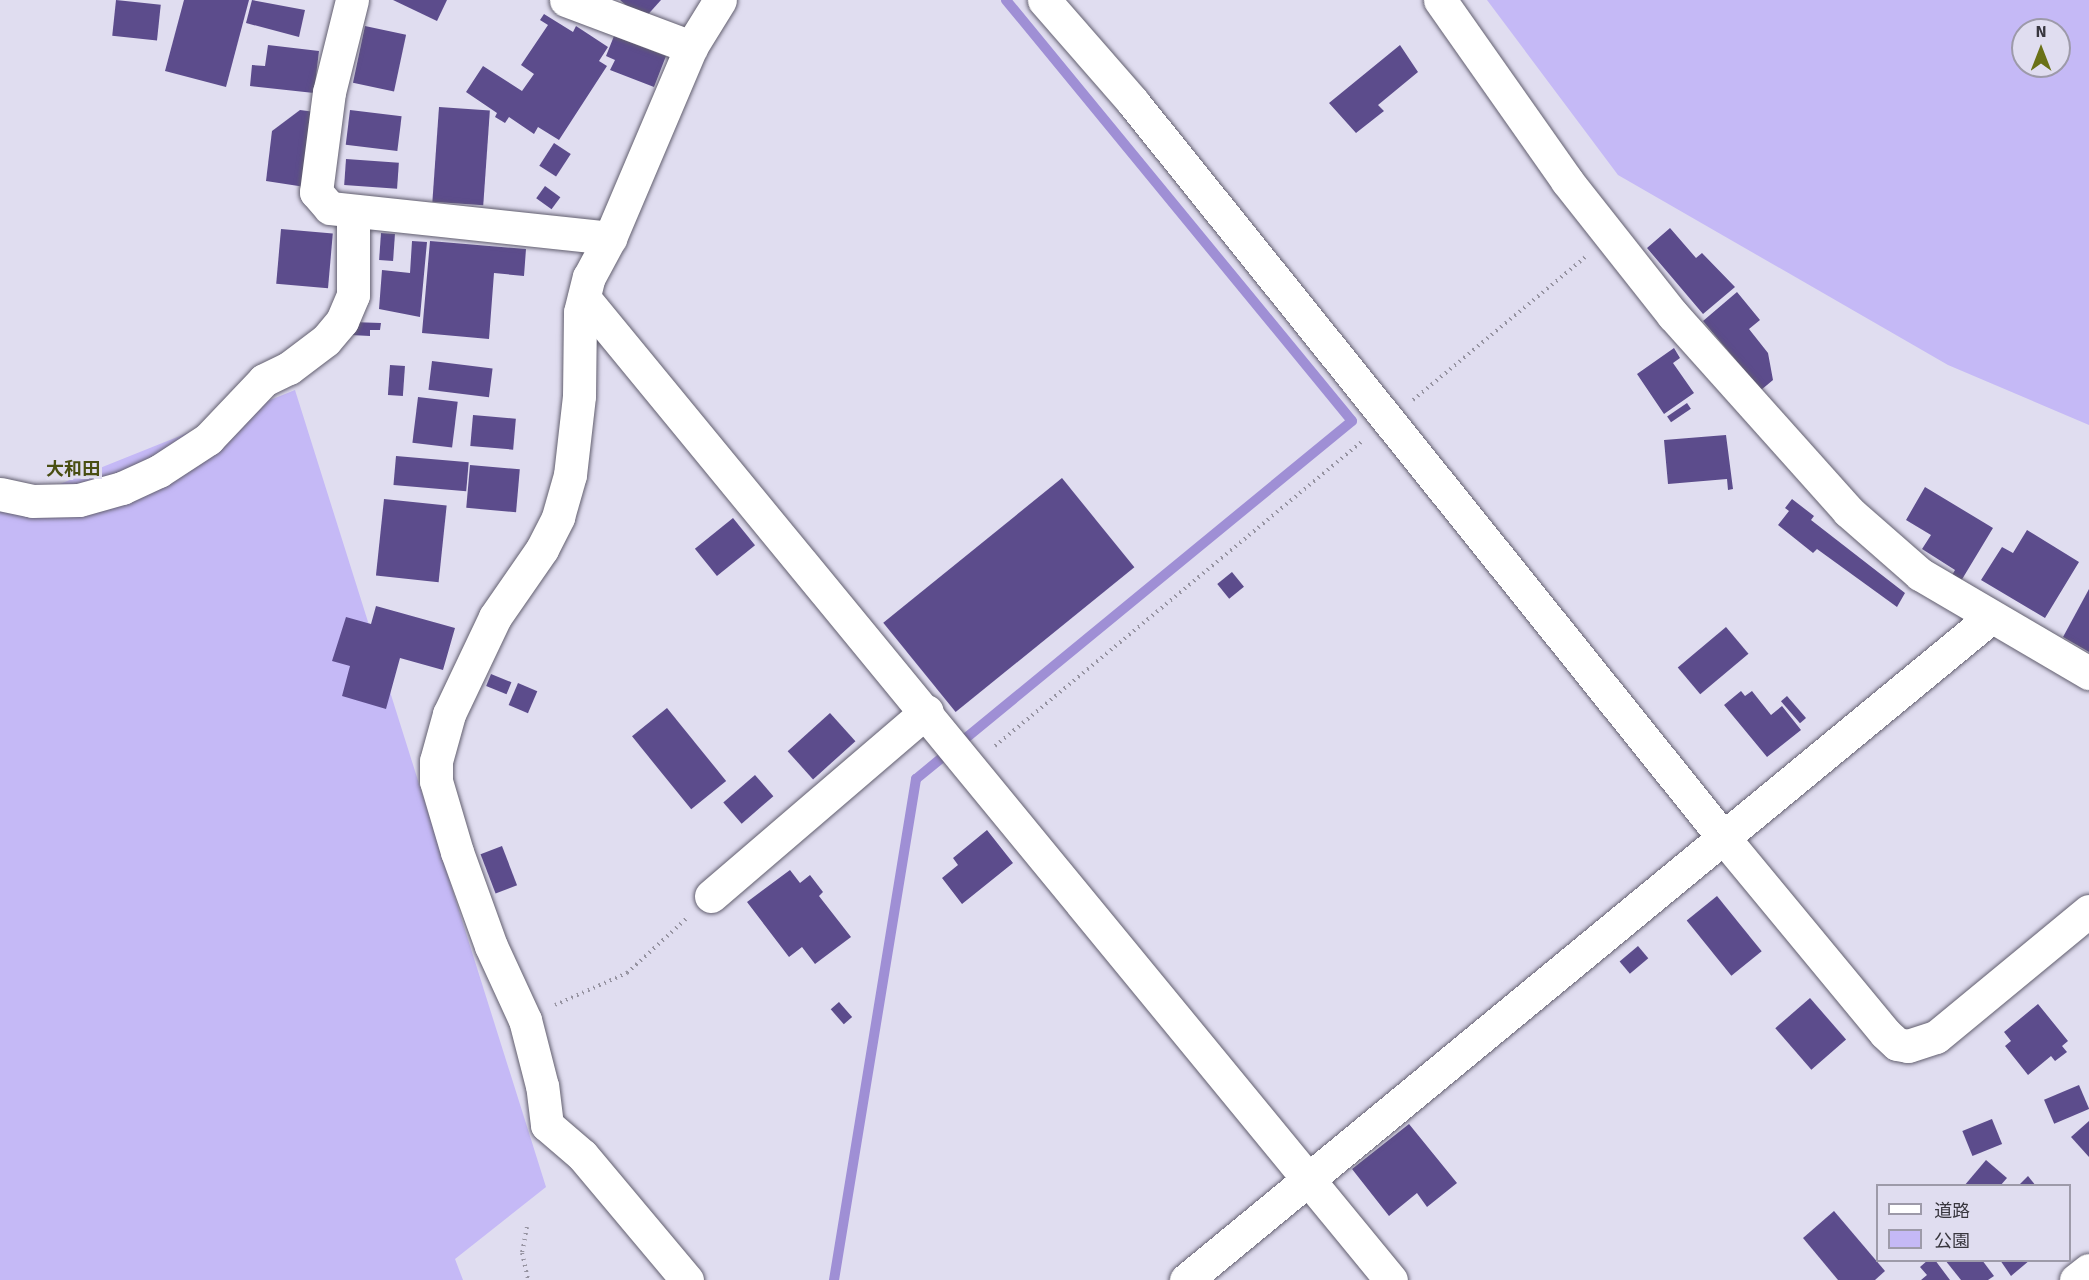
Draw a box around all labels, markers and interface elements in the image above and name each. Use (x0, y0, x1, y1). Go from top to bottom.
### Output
north arrow (2011, 18, 2071, 78)
text: N (2035, 22, 2047, 42)
district label: 大和田 (46, 458, 100, 480)
legend (1876, 1184, 2071, 1262)
text: 道路 (1934, 1200, 1970, 1222)
text: 公園 (1934, 1230, 1970, 1252)

